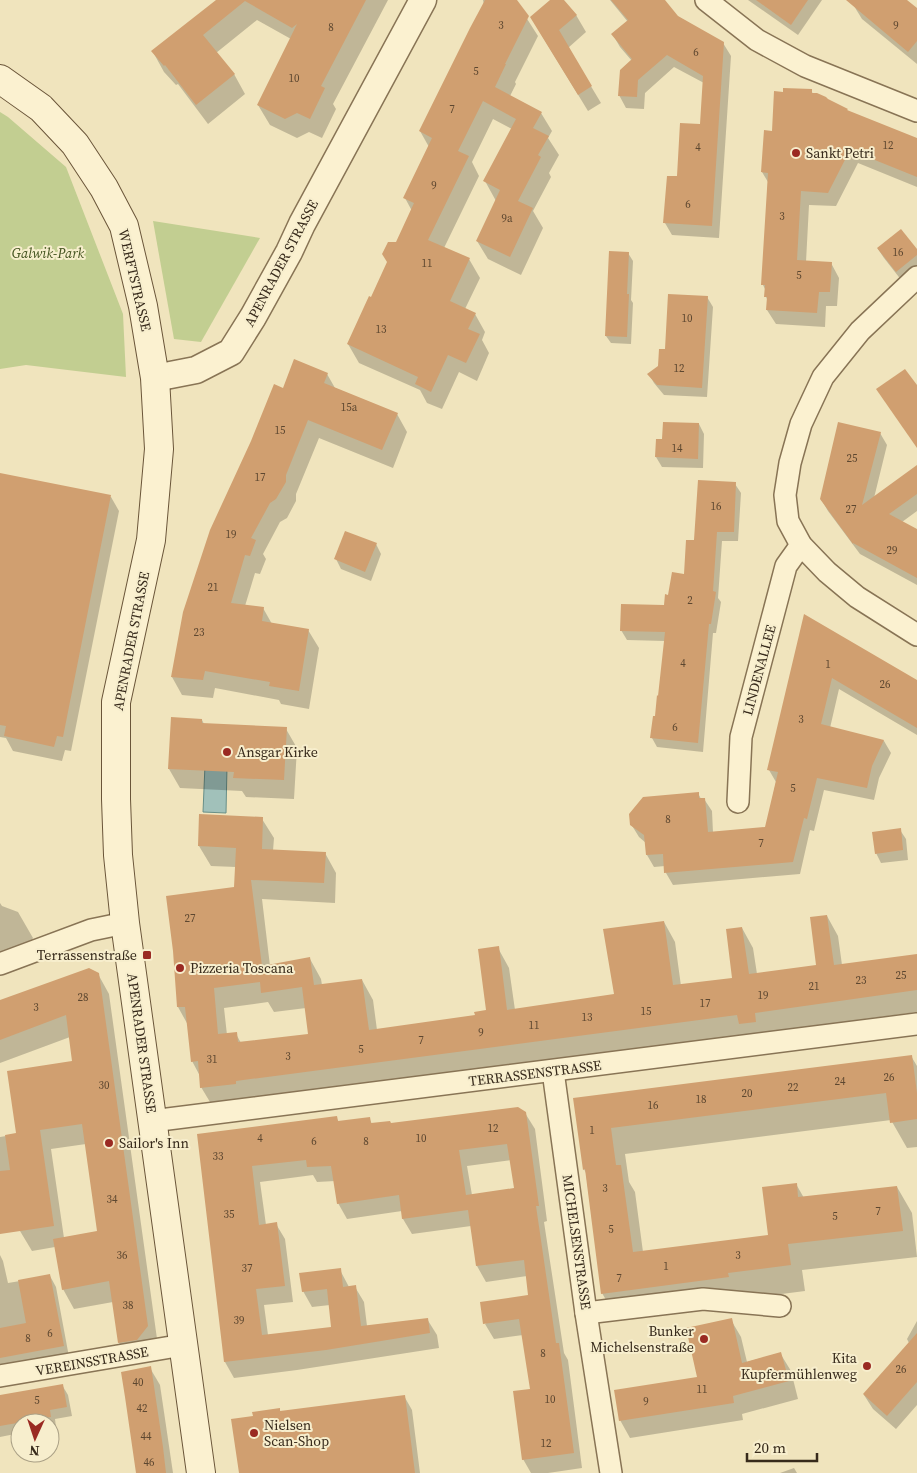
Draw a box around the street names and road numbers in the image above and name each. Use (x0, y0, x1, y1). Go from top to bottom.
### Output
street label: APENRADER STRASSE (239, 196, 323, 330)
street label: WERFTSTRASSE (114, 227, 156, 333)
street label: APENRADER STRASSE (108, 570, 154, 712)
street label: LINDENALLEE (737, 622, 781, 718)
street label: APENRADER STRASSE (122, 972, 162, 1114)
street label: TERRASSENSTRASSE (467, 1055, 603, 1091)
street label: MICHELSENSTRASSE (558, 1173, 596, 1311)
street label: VEREINSSTRASSE (34, 1341, 150, 1381)

